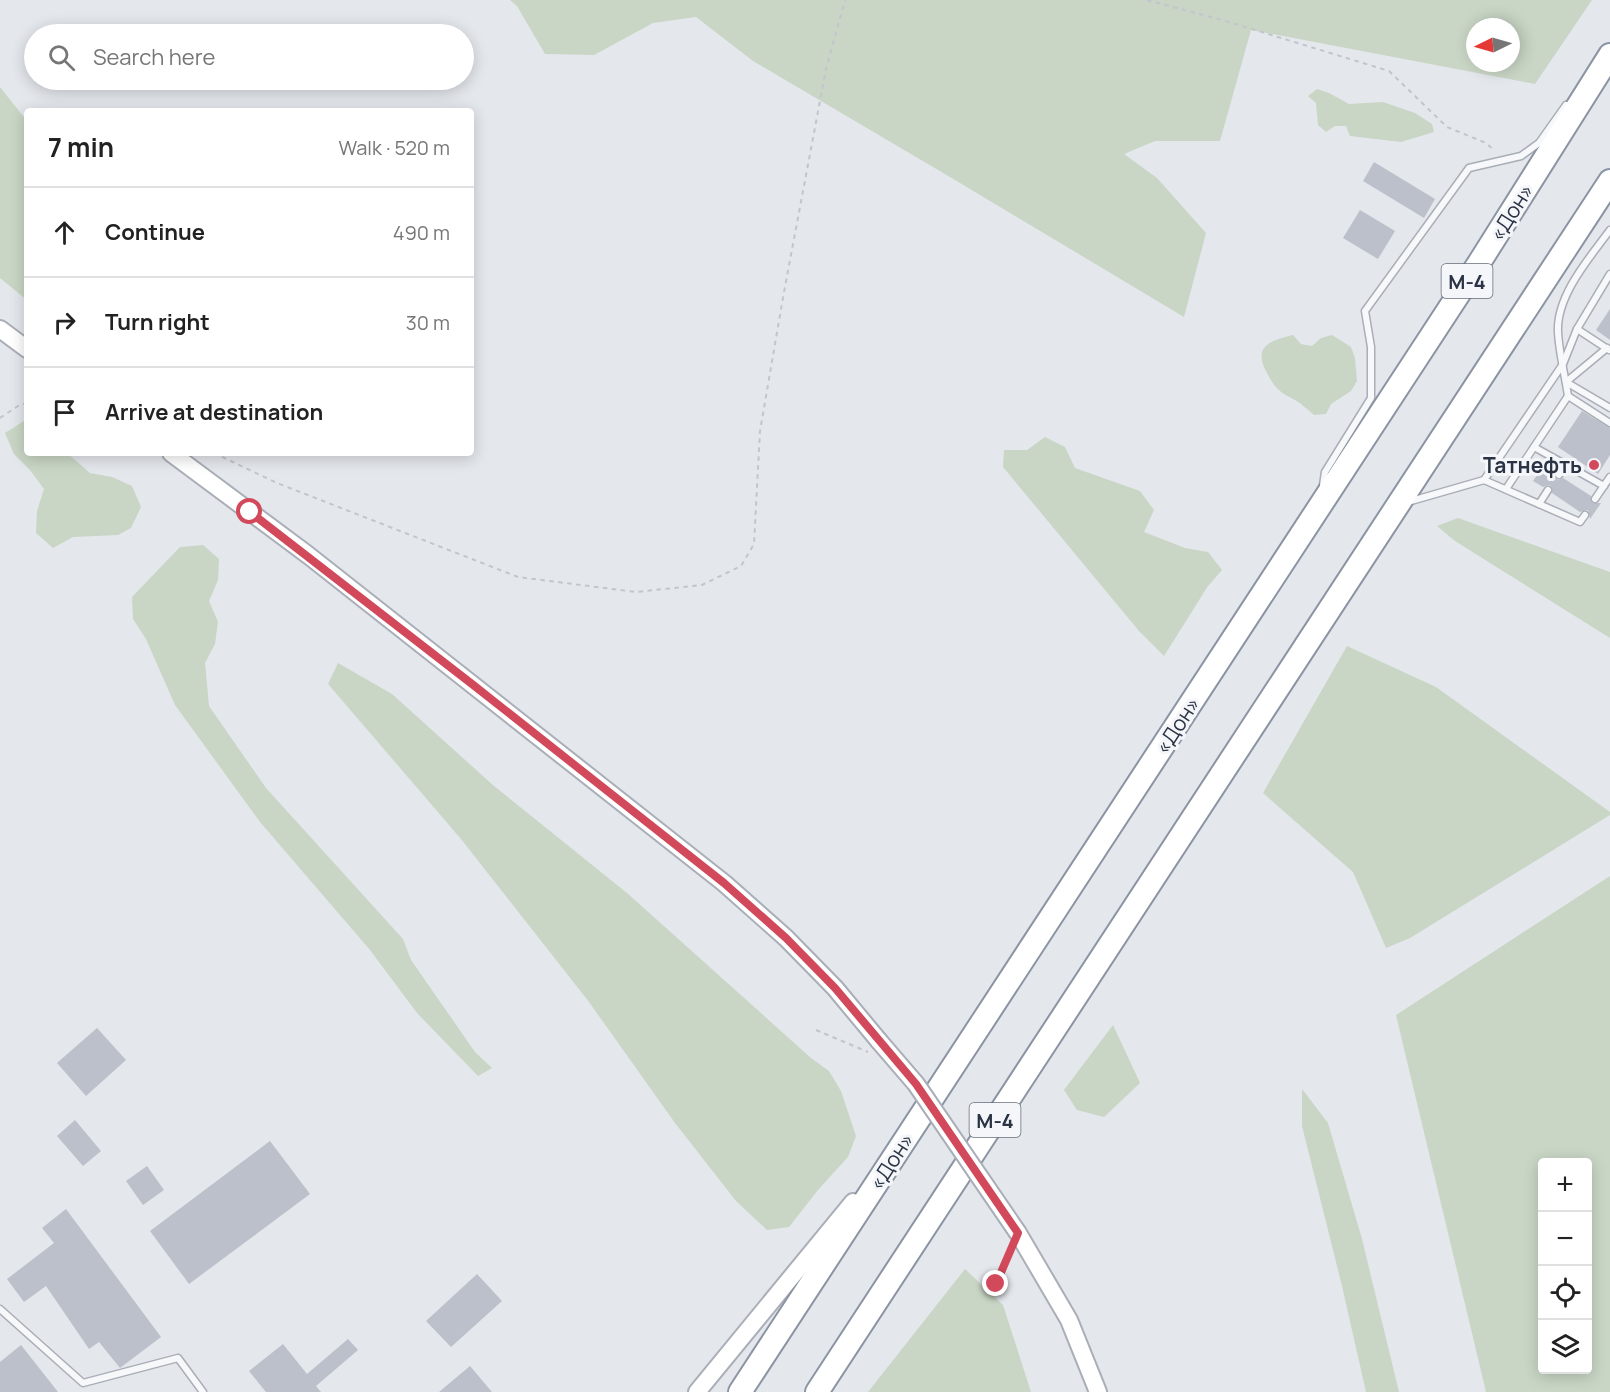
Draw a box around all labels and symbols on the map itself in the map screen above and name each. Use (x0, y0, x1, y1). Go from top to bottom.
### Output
north arrow (1466, 18, 1520, 72)
street label: «Дон» (1482, 178, 1540, 246)
road number: М-4 (1442, 264, 1492, 298)
place label: Татнефть (1483, 451, 1582, 479)
marker: Татнефть (1587, 458, 1601, 472)
route start (236, 498, 262, 524)
street label: «Дон» (1148, 691, 1206, 759)
road number: М-4 (970, 1103, 1020, 1137)
street label: «Дон» (862, 1127, 920, 1195)
route end (982, 1270, 1008, 1296)

